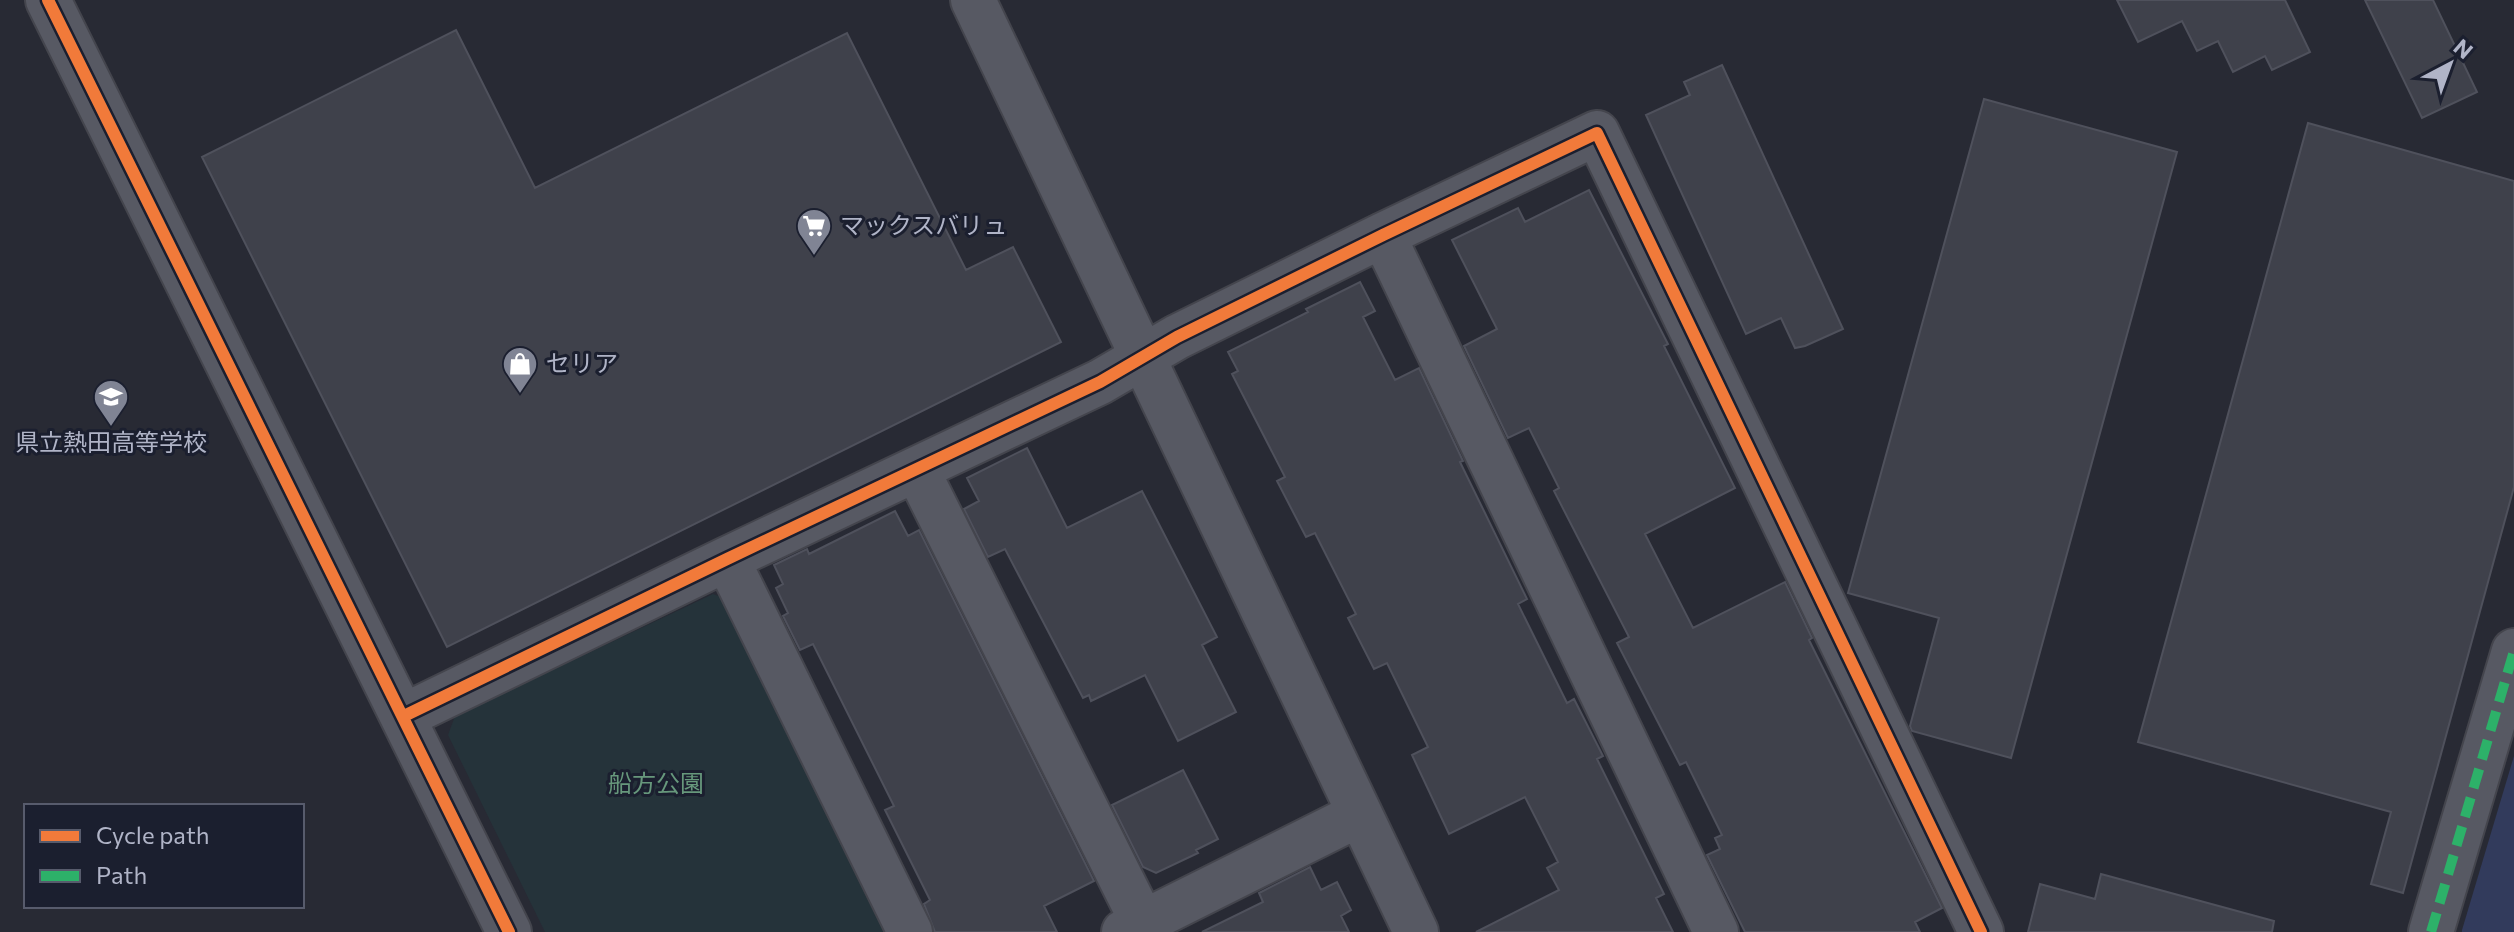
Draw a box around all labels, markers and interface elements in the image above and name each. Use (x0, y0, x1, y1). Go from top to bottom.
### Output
north arrow (2410, 24, 2490, 104)
text: N (2448, 33, 2479, 64)
supermarket icon: マックスバリュ (795, 207, 833, 257)
place label: マックスバリュ (840, 210, 1007, 239)
shop icon: セリア (501, 345, 539, 395)
place label: セリア (546, 348, 618, 377)
school or university icon: 県立熱田高等学校 (92, 378, 130, 428)
place label: 県立熱田高等学校 (15, 427, 207, 456)
park label: 船方公園 (608, 768, 704, 797)
legend (24, 804, 304, 908)
text: Cycle path (96, 820, 210, 849)
text: Path (96, 860, 147, 889)

